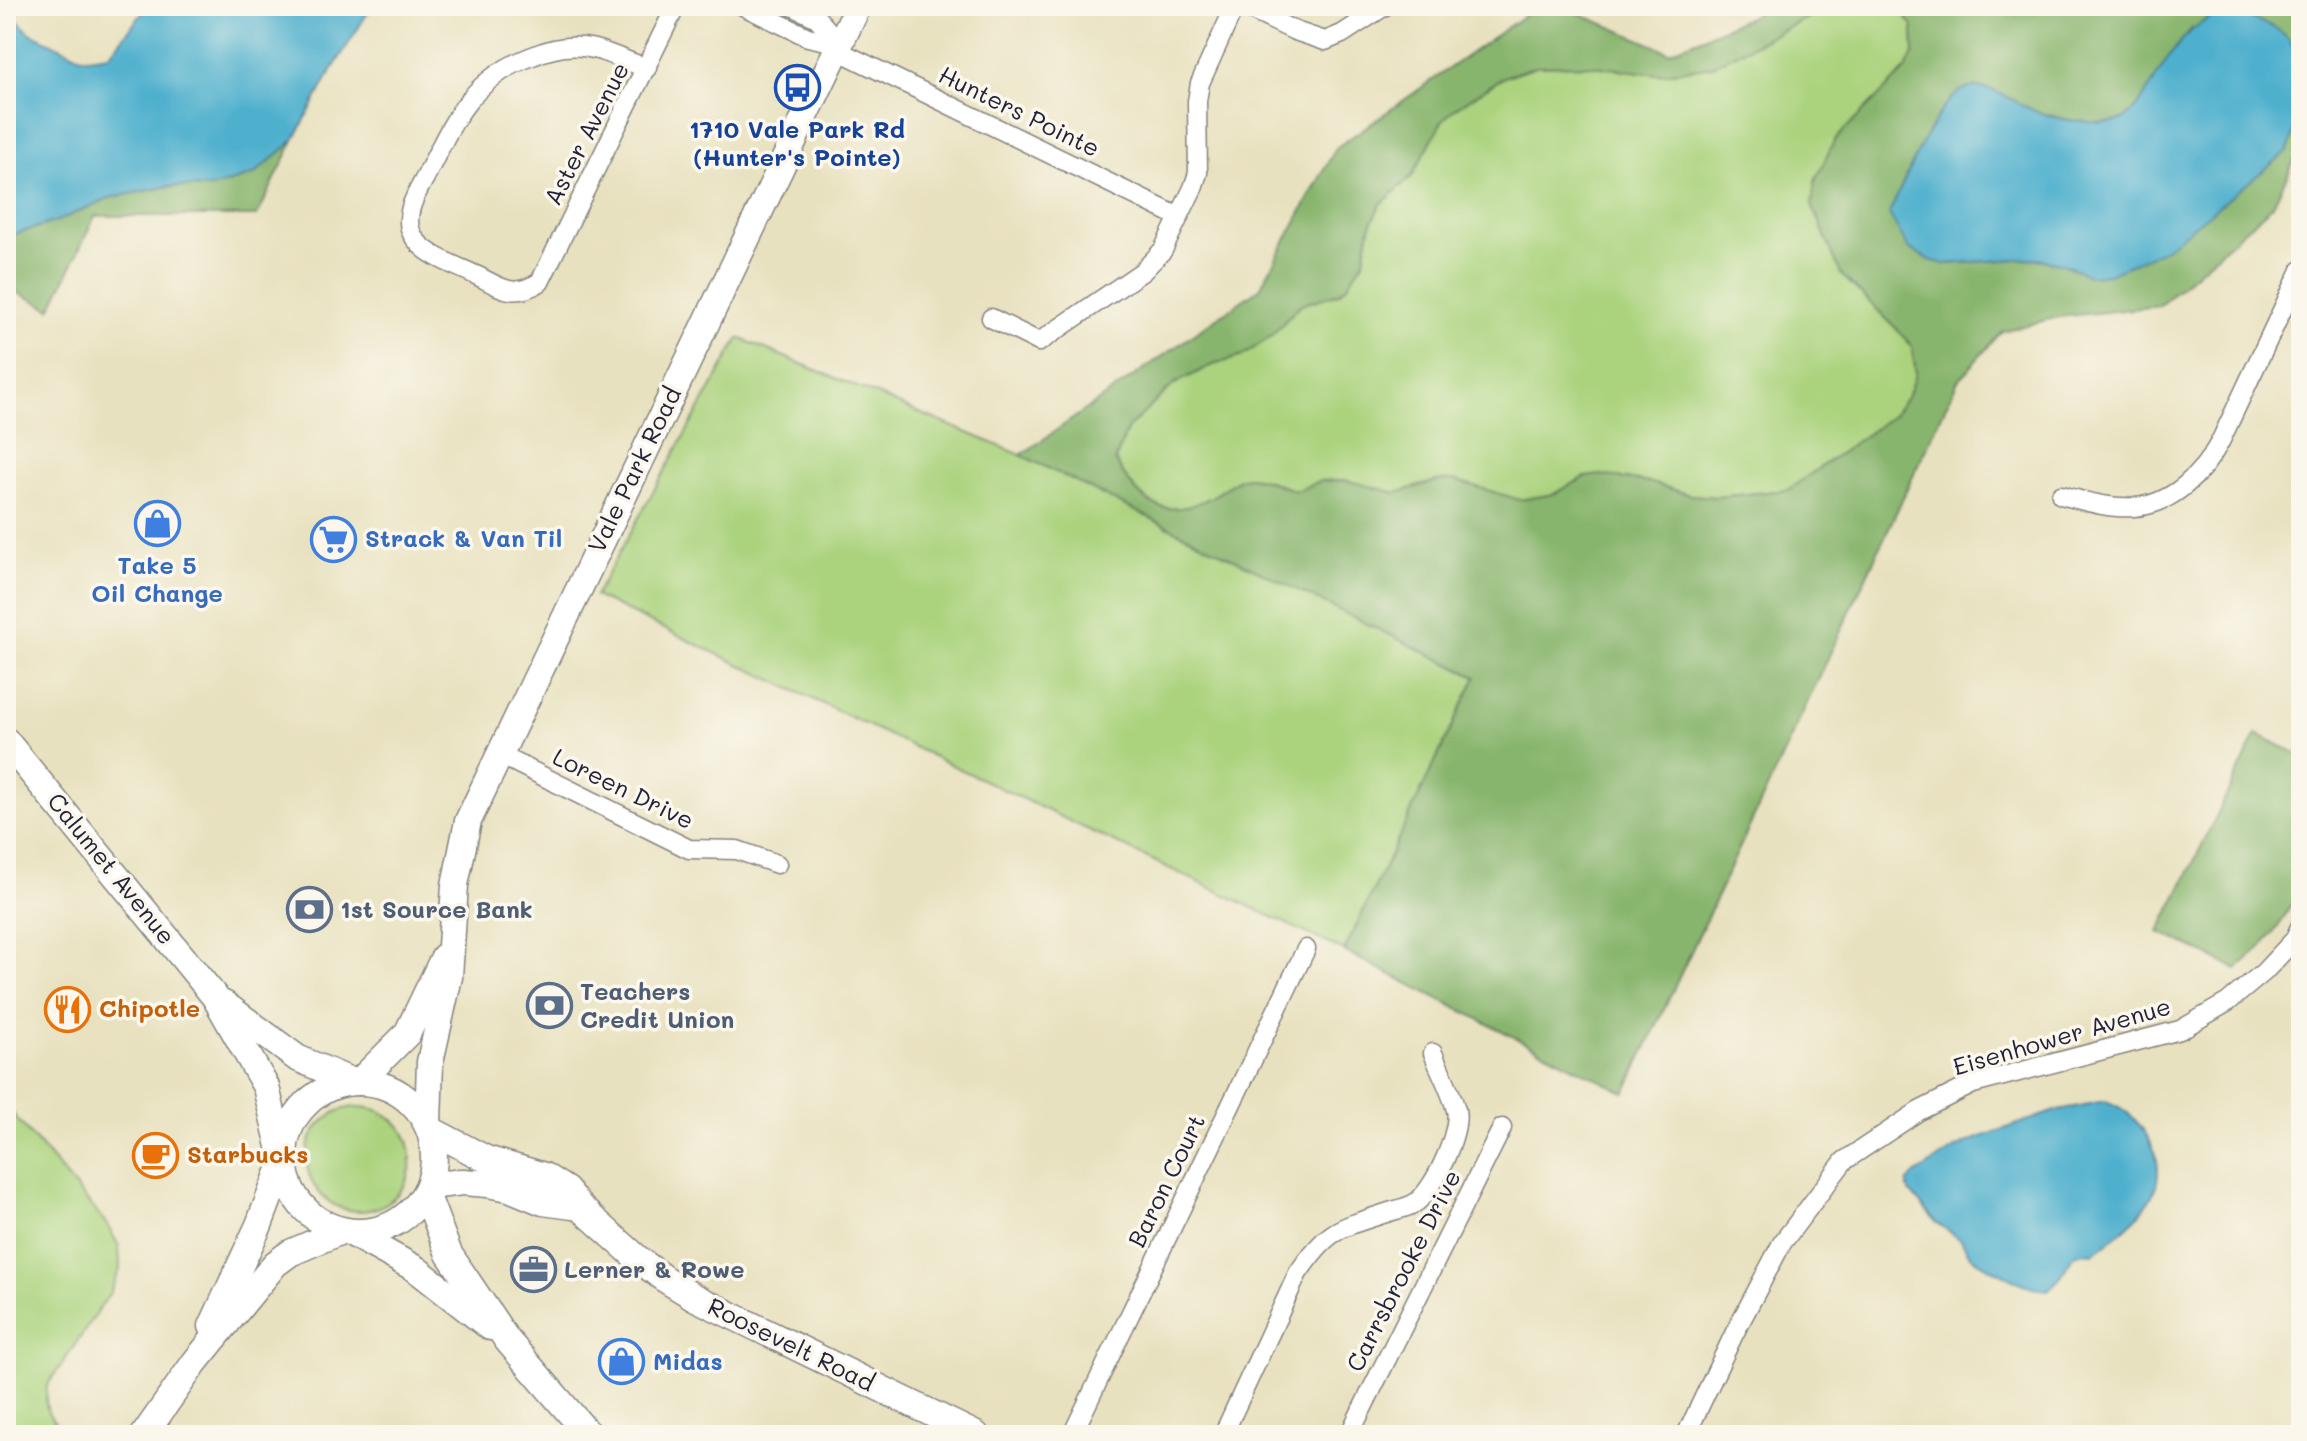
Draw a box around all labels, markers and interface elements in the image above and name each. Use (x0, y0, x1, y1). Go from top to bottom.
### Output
street label: Aster Avenue (536, 57, 635, 210)
street label: Hunters Pointe (934, 58, 1105, 163)
bus stop icon: 1710 Vale Park Rd (Hunter's Pointe) (773, 64, 821, 112)
place label: 1710 Vale Park Rd (Hunter's Pointe) (689, 113, 905, 172)
street label: Vale Park Road (580, 381, 687, 557)
shop icon: Take 5 Oil Change (133, 500, 181, 548)
supermarket icon: Strack & Van Til (310, 515, 358, 563)
place label: Strack & Van Til (365, 522, 562, 553)
place label: Take 5 Oil Change (91, 549, 223, 608)
street label: Loreen Drive (548, 740, 699, 835)
street label: Calumet Avenue (41, 786, 183, 950)
bank icon: 1st Source Bank (285, 886, 333, 934)
place label: 1st Source Bank (340, 893, 533, 924)
place label: Teachers Credit Union (580, 975, 734, 1034)
bank icon: Teachers Credit Union (525, 982, 573, 1030)
restaurant icon: Chipotle (44, 985, 92, 1033)
street label: Eisenhower Avenue (1949, 990, 2174, 1081)
place label: Chipotle (99, 992, 200, 1023)
street label: Baron Court (1120, 1109, 1211, 1252)
cafe icon: Starbucks (132, 1131, 180, 1179)
place label: Starbucks (187, 1138, 308, 1169)
street label: Carrsbrooke Drive (1338, 1164, 1467, 1376)
office icon: Lerner & Rowe (509, 1246, 557, 1294)
place label: Lerner & Rowe (564, 1253, 745, 1284)
street label: Roosevelt Road (703, 1290, 880, 1397)
shop icon: Midas (598, 1338, 646, 1386)
place label: Midas (653, 1345, 723, 1376)

